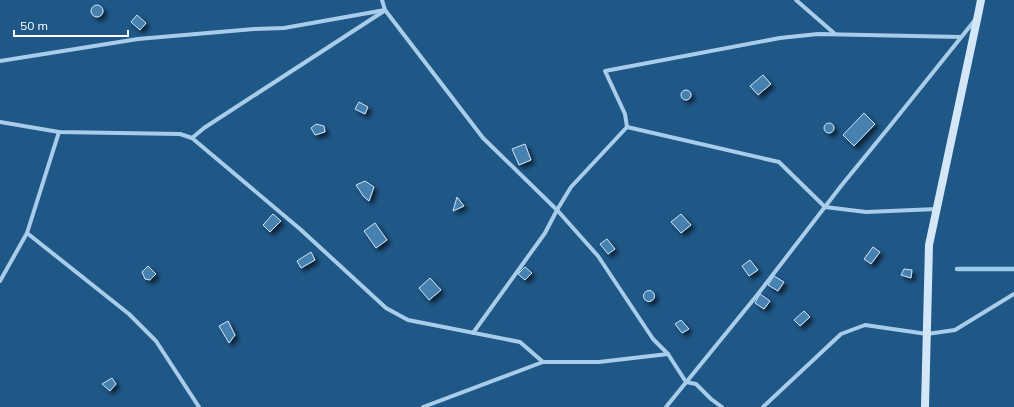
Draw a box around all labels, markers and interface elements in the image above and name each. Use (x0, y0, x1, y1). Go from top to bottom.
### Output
scale bar (14, 12, 128, 38)
text: 50 m (20, 18, 48, 33)

